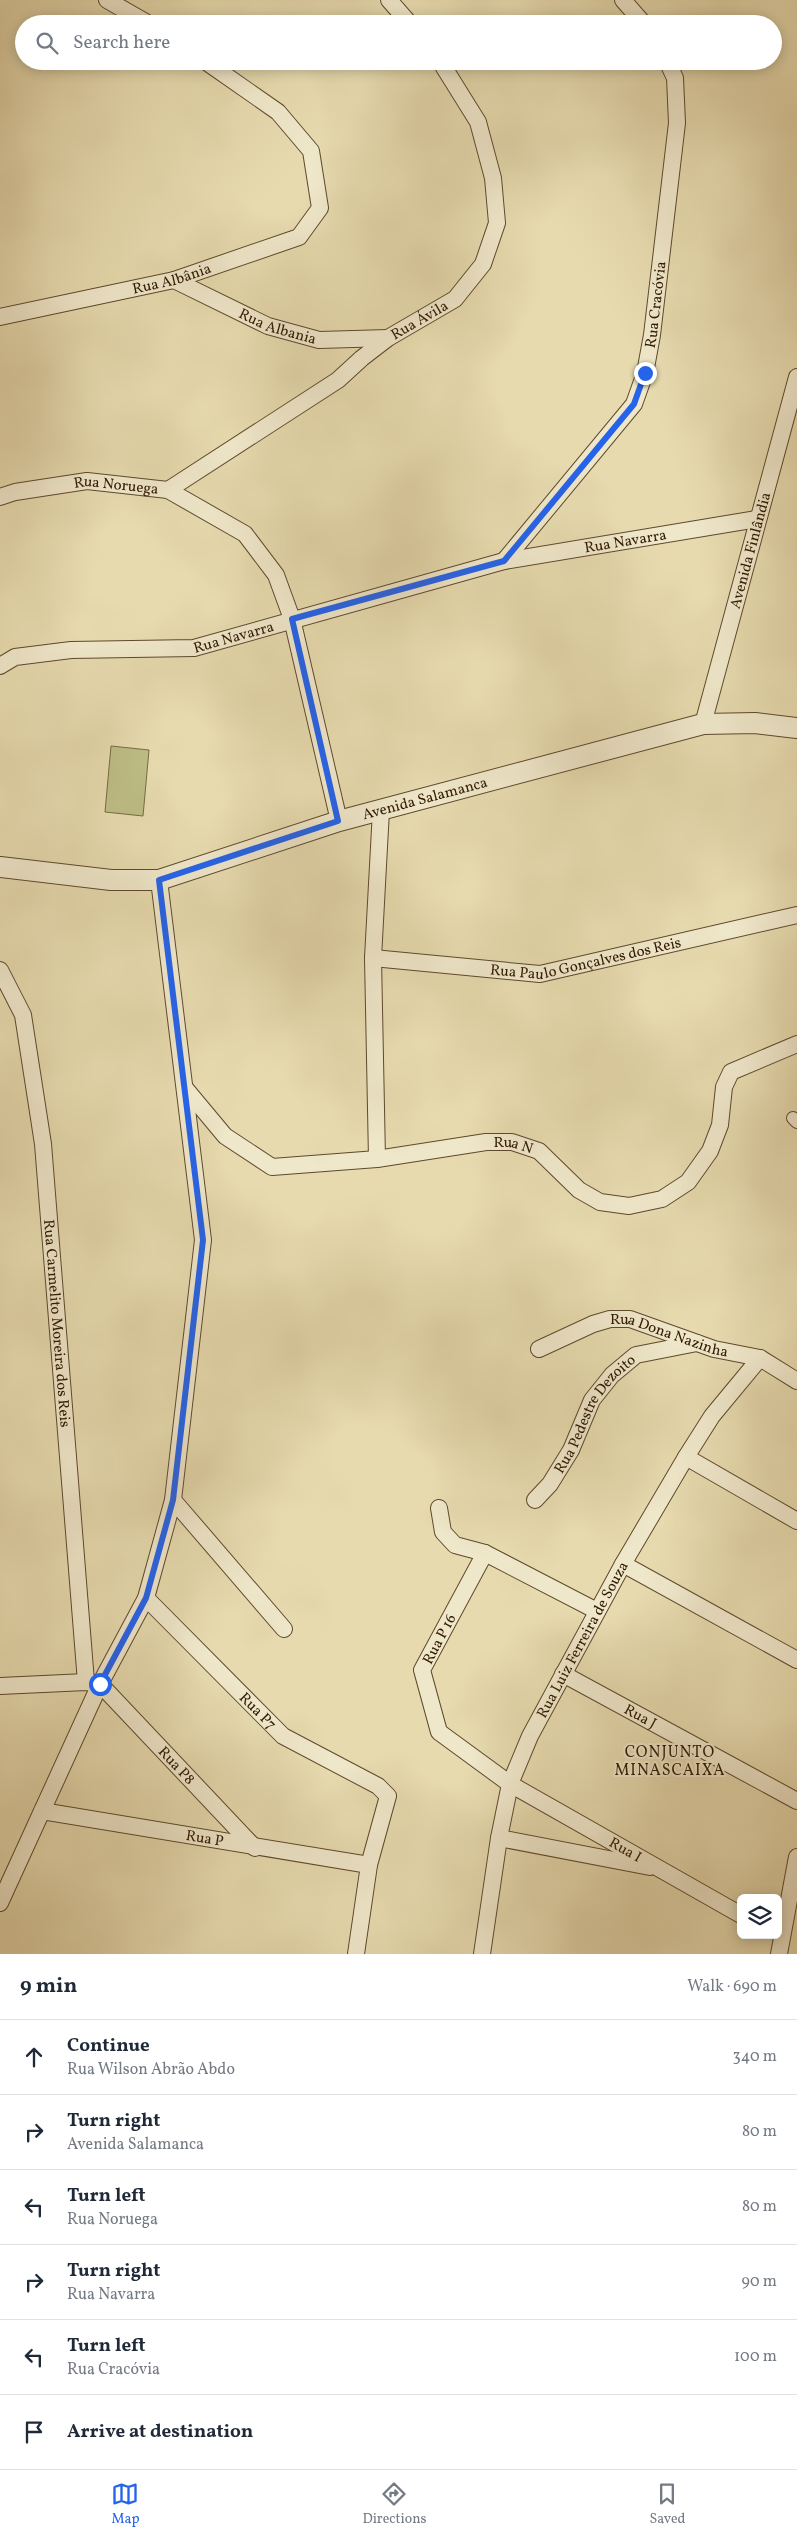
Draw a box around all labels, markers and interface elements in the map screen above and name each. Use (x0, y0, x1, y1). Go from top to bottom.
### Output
search box (15, 15, 782, 70)
icon: search (33, 29, 61, 57)
text: Search here (73, 30, 170, 56)
street label: Rua Albânia (131, 259, 214, 301)
street label: Rua Cracóvia (641, 260, 673, 350)
street label: Rua Ávila (387, 296, 453, 346)
street label: Rua Albania (235, 304, 318, 351)
route end (634, 362, 657, 385)
street label: Rua Noruega (72, 472, 160, 501)
street label: Avenida Finlândia (726, 490, 777, 611)
street label: Rua Navarra (583, 525, 668, 559)
street label: Rua Navarra (191, 617, 277, 660)
street label: Avenida Salamanca (360, 773, 490, 826)
street label: Rua Paulo Gonçalves dos Reis (489, 933, 683, 986)
street label: Rua N (493, 1133, 536, 1160)
street label: Rua Carmelito Moreira dos Reis (37, 1219, 75, 1428)
street label: Rua Dona Nazinha (610, 1310, 730, 1364)
street label: Rua Pedestre Dezoito (550, 1350, 641, 1478)
street label: Rua Luiz Ferreira de Souza (533, 1558, 634, 1722)
street label: Rua P 16 (418, 1611, 462, 1669)
route start (89, 1673, 112, 1696)
street label: Rua P7 (234, 1688, 280, 1735)
street label: Rua J (620, 1700, 660, 1735)
street label: Rua P8 (152, 1742, 199, 1790)
district label: CONJUNTO MINASCAIXA (614, 1742, 726, 1782)
street label: Rua P (184, 1826, 225, 1853)
street label: Rua I (605, 1833, 645, 1868)
map controls (737, 1894, 782, 1939)
button: layers (737, 1894, 782, 1939)
text: 9 min (20, 1972, 77, 2001)
text: Walk · 690 m (687, 1976, 777, 1998)
text: Continue (67, 2033, 150, 2059)
icon: ahead (20, 2043, 48, 2071)
text: 340 m (733, 2046, 777, 2068)
text: Rua Wilson Abrão Abdo (67, 2059, 235, 2081)
text: Turn right (67, 2108, 160, 2134)
icon: right (20, 2118, 48, 2146)
text: 80 m (742, 2121, 777, 2143)
text: Avenida Salamanca (67, 2134, 204, 2156)
text: Turn left (67, 2183, 146, 2209)
icon: left (20, 2193, 48, 2221)
text: 80 m (742, 2196, 777, 2218)
text: Rua Noruega (67, 2209, 158, 2231)
text: Turn right (67, 2258, 160, 2284)
icon: right (20, 2268, 48, 2296)
text: 90 m (741, 2271, 777, 2293)
text: Rua Navarra (67, 2284, 155, 2306)
text: Turn left (67, 2333, 146, 2359)
icon: left (20, 2343, 48, 2371)
text: 100 m (734, 2346, 777, 2368)
text: Rua Cracóvia (67, 2359, 160, 2381)
icon: arrive (20, 2418, 48, 2446)
text: Arrive at destination (67, 2419, 253, 2445)
tab: Map (111, 2480, 139, 2529)
tab: Directions (362, 2480, 427, 2529)
tab: Saved (649, 2480, 686, 2529)

